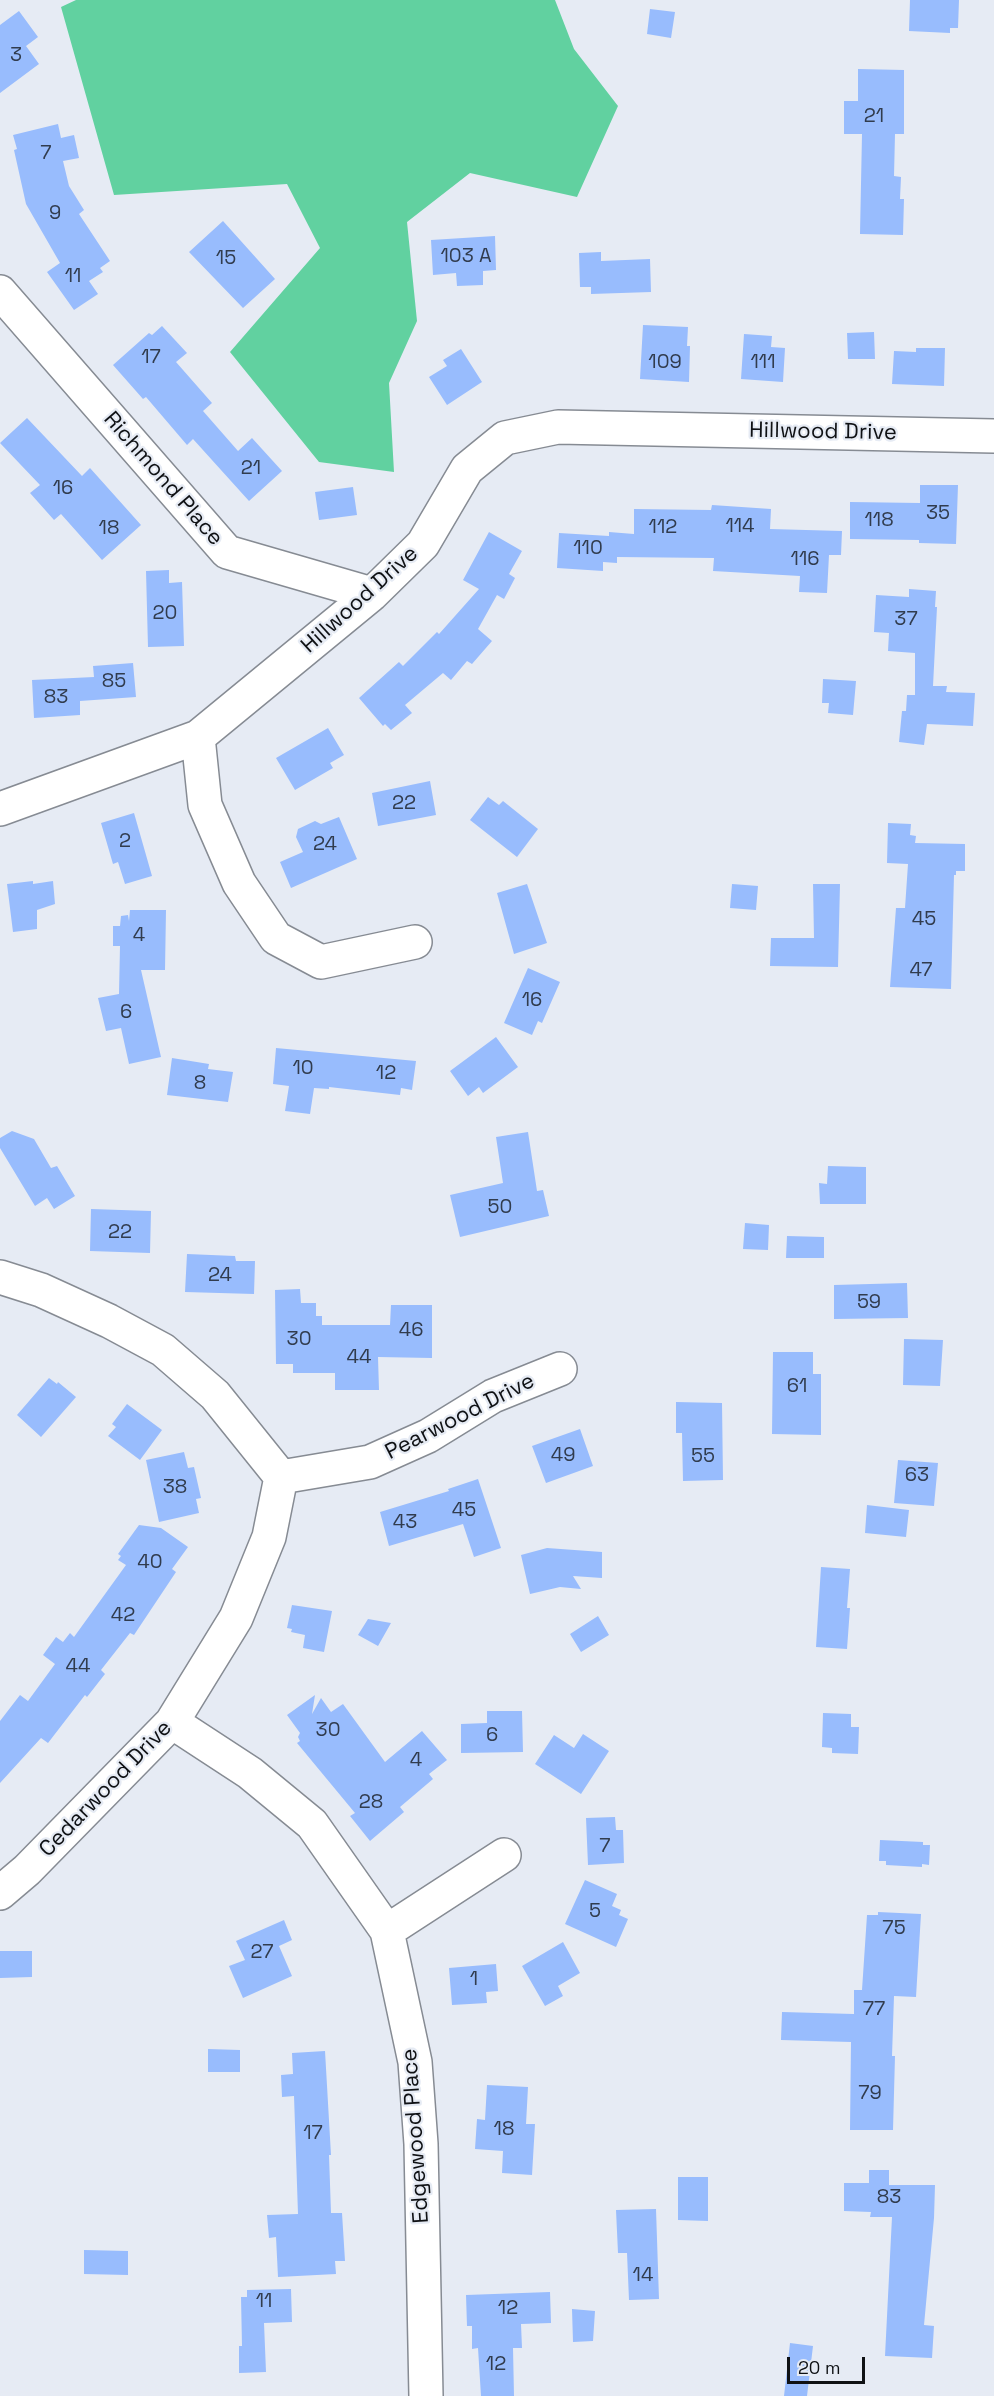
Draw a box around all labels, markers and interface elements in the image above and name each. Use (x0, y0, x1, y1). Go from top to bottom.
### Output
house number: 3 (10, 44, 22, 68)
house number: 21 (864, 105, 884, 129)
house number: 7 (40, 142, 52, 166)
house number: 9 (49, 202, 61, 226)
house number: 103 A (441, 245, 491, 269)
house number: 15 (216, 247, 236, 271)
house number: 11 (65, 265, 81, 289)
house number: 17 (141, 346, 161, 370)
house number: 109 (648, 351, 682, 375)
house number: 111 (750, 351, 776, 375)
street label: Richmond Place (98, 407, 228, 551)
street label: Hillwood Drive (749, 418, 897, 446)
house number: 21 (241, 457, 261, 481)
house number: 16 (53, 477, 73, 501)
house number: 35 (926, 502, 950, 526)
house number: 118 (864, 509, 894, 533)
house number: 114 (725, 515, 755, 539)
house number: 112 (649, 516, 677, 540)
house number: 18 (99, 517, 119, 541)
house number: 110 (573, 537, 603, 561)
street label: Hillwood Drive (296, 541, 424, 659)
house number: 116 (791, 548, 819, 572)
house number: 20 (153, 602, 177, 626)
house number: 37 (894, 608, 918, 632)
house number: 85 (102, 670, 126, 694)
house number: 83 (44, 686, 68, 710)
house number: 22 (392, 792, 416, 816)
house number: 2 (119, 830, 131, 854)
house number: 24 (313, 833, 337, 857)
house number: 45 (912, 908, 936, 932)
house number: 4 (133, 924, 145, 948)
house number: 47 (909, 959, 933, 983)
house number: 16 (522, 989, 542, 1013)
house number: 6 (120, 1001, 132, 1025)
house number: 10 (292, 1057, 314, 1081)
house number: 12 (376, 1062, 396, 1086)
house number: 8 (194, 1072, 206, 1096)
house number: 50 (488, 1196, 512, 1220)
house number: 22 (108, 1221, 132, 1245)
house number: 24 (208, 1264, 232, 1288)
house number: 59 (857, 1291, 881, 1315)
house number: 46 (399, 1319, 423, 1343)
house number: 30 (287, 1328, 311, 1352)
house number: 44 (347, 1346, 371, 1370)
street label: Pearwood Drive (381, 1368, 539, 1466)
house number: 61 (787, 1375, 807, 1399)
house number: 49 (551, 1444, 575, 1468)
house number: 55 (691, 1445, 715, 1469)
house number: 63 (905, 1464, 929, 1488)
house number: 38 (163, 1476, 187, 1500)
house number: 45 (452, 1499, 476, 1523)
house number: 43 (393, 1511, 417, 1535)
house number: 40 (137, 1551, 163, 1575)
house number: 42 (111, 1604, 135, 1628)
house number: 44 (66, 1655, 90, 1679)
street label: Cedarwood Drive (34, 1715, 178, 1863)
house number: 30 (316, 1719, 340, 1743)
house number: 6 (486, 1724, 498, 1748)
house number: 4 (410, 1749, 422, 1773)
house number: 28 (359, 1791, 383, 1815)
house number: 7 (599, 1835, 611, 1859)
house number: 5 (589, 1900, 601, 1924)
house number: 75 (882, 1917, 906, 1941)
house number: 27 (250, 1941, 274, 1965)
house number: 1 (470, 1968, 478, 1992)
house number: 77 (863, 1998, 885, 2022)
street label: Edgewood Place (397, 2048, 435, 2224)
house number: 79 (858, 2082, 882, 2106)
house number: 18 (494, 2118, 514, 2142)
house number: 17 (303, 2122, 323, 2146)
house number: 83 (877, 2186, 901, 2210)
house number: 14 (633, 2264, 653, 2288)
house number: 11 (256, 2290, 272, 2314)
house number: 12 (498, 2297, 518, 2321)
scale bar (790, 2345, 868, 2383)
house number: 12 (486, 2353, 506, 2377)
text: 20 m (798, 2356, 841, 2379)

